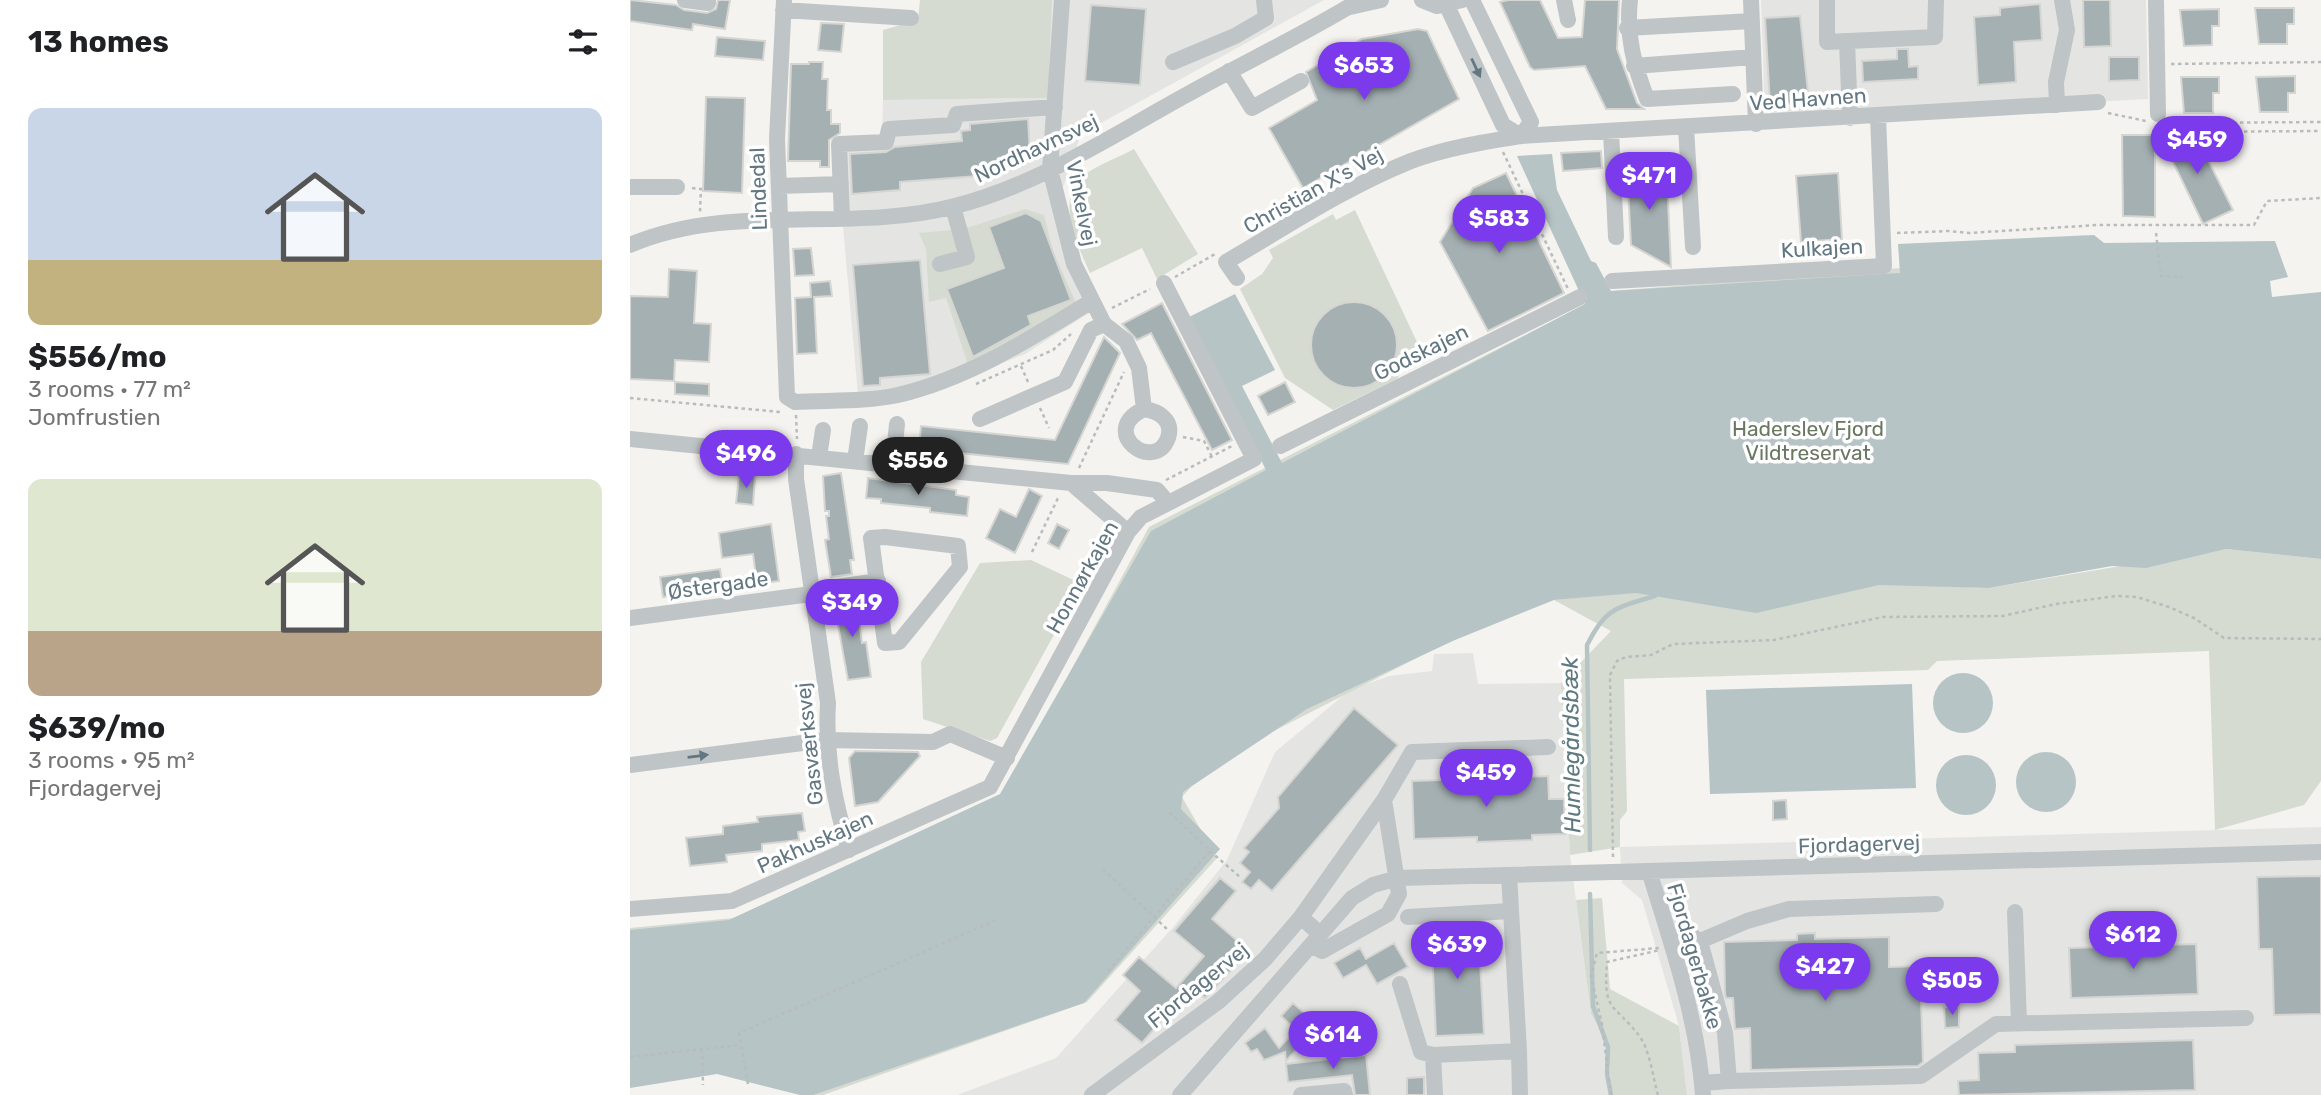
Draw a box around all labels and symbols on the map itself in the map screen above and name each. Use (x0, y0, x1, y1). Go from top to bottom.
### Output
pin: $653 (1323, 42, 1405, 102)
one-way arrow (1470, 57, 1481, 78)
street label: Ved Havnen (1749, 82, 1867, 116)
street label: Nordhavnsvej (970, 108, 1102, 188)
pin: $459 (2156, 116, 2238, 176)
street label: Christian X's Vej (1239, 141, 1387, 239)
street label: Lindedal (744, 147, 772, 231)
pin: $471 (1608, 152, 1690, 212)
street label: Vinkelvej (1061, 158, 1103, 248)
pin: $583 (1458, 196, 1540, 255)
street label: Kulkajen (1780, 233, 1864, 263)
street label: Godskajen (1370, 318, 1472, 386)
park label: Haderslev Fjord Vildtreservat (1732, 416, 1884, 465)
pin: $496 (705, 430, 787, 490)
pin: $556 (877, 438, 959, 497)
street label: Honnørkajen (1041, 516, 1123, 638)
street label: Østergade (666, 566, 770, 604)
pin: $349 (811, 580, 893, 639)
water label: Humlegårdsbæk (1555, 655, 1587, 833)
street label: Gasværksvej (790, 681, 828, 807)
pin: $459 (1445, 750, 1527, 809)
one-way arrow (687, 751, 709, 762)
street label: Pakhuskajen (753, 805, 877, 879)
street label: Fjordagervej (1798, 829, 1920, 859)
street label: Fjordagerbakke (1662, 880, 1728, 1032)
pin: $612 (2092, 912, 2174, 971)
pin: $639 (1416, 922, 1498, 981)
street label: Fjordagervej (1143, 937, 1253, 1033)
pin: $427 (1784, 944, 1866, 1003)
pin: $505 (1911, 958, 1993, 1017)
pin: $614 (1292, 1012, 1374, 1071)

